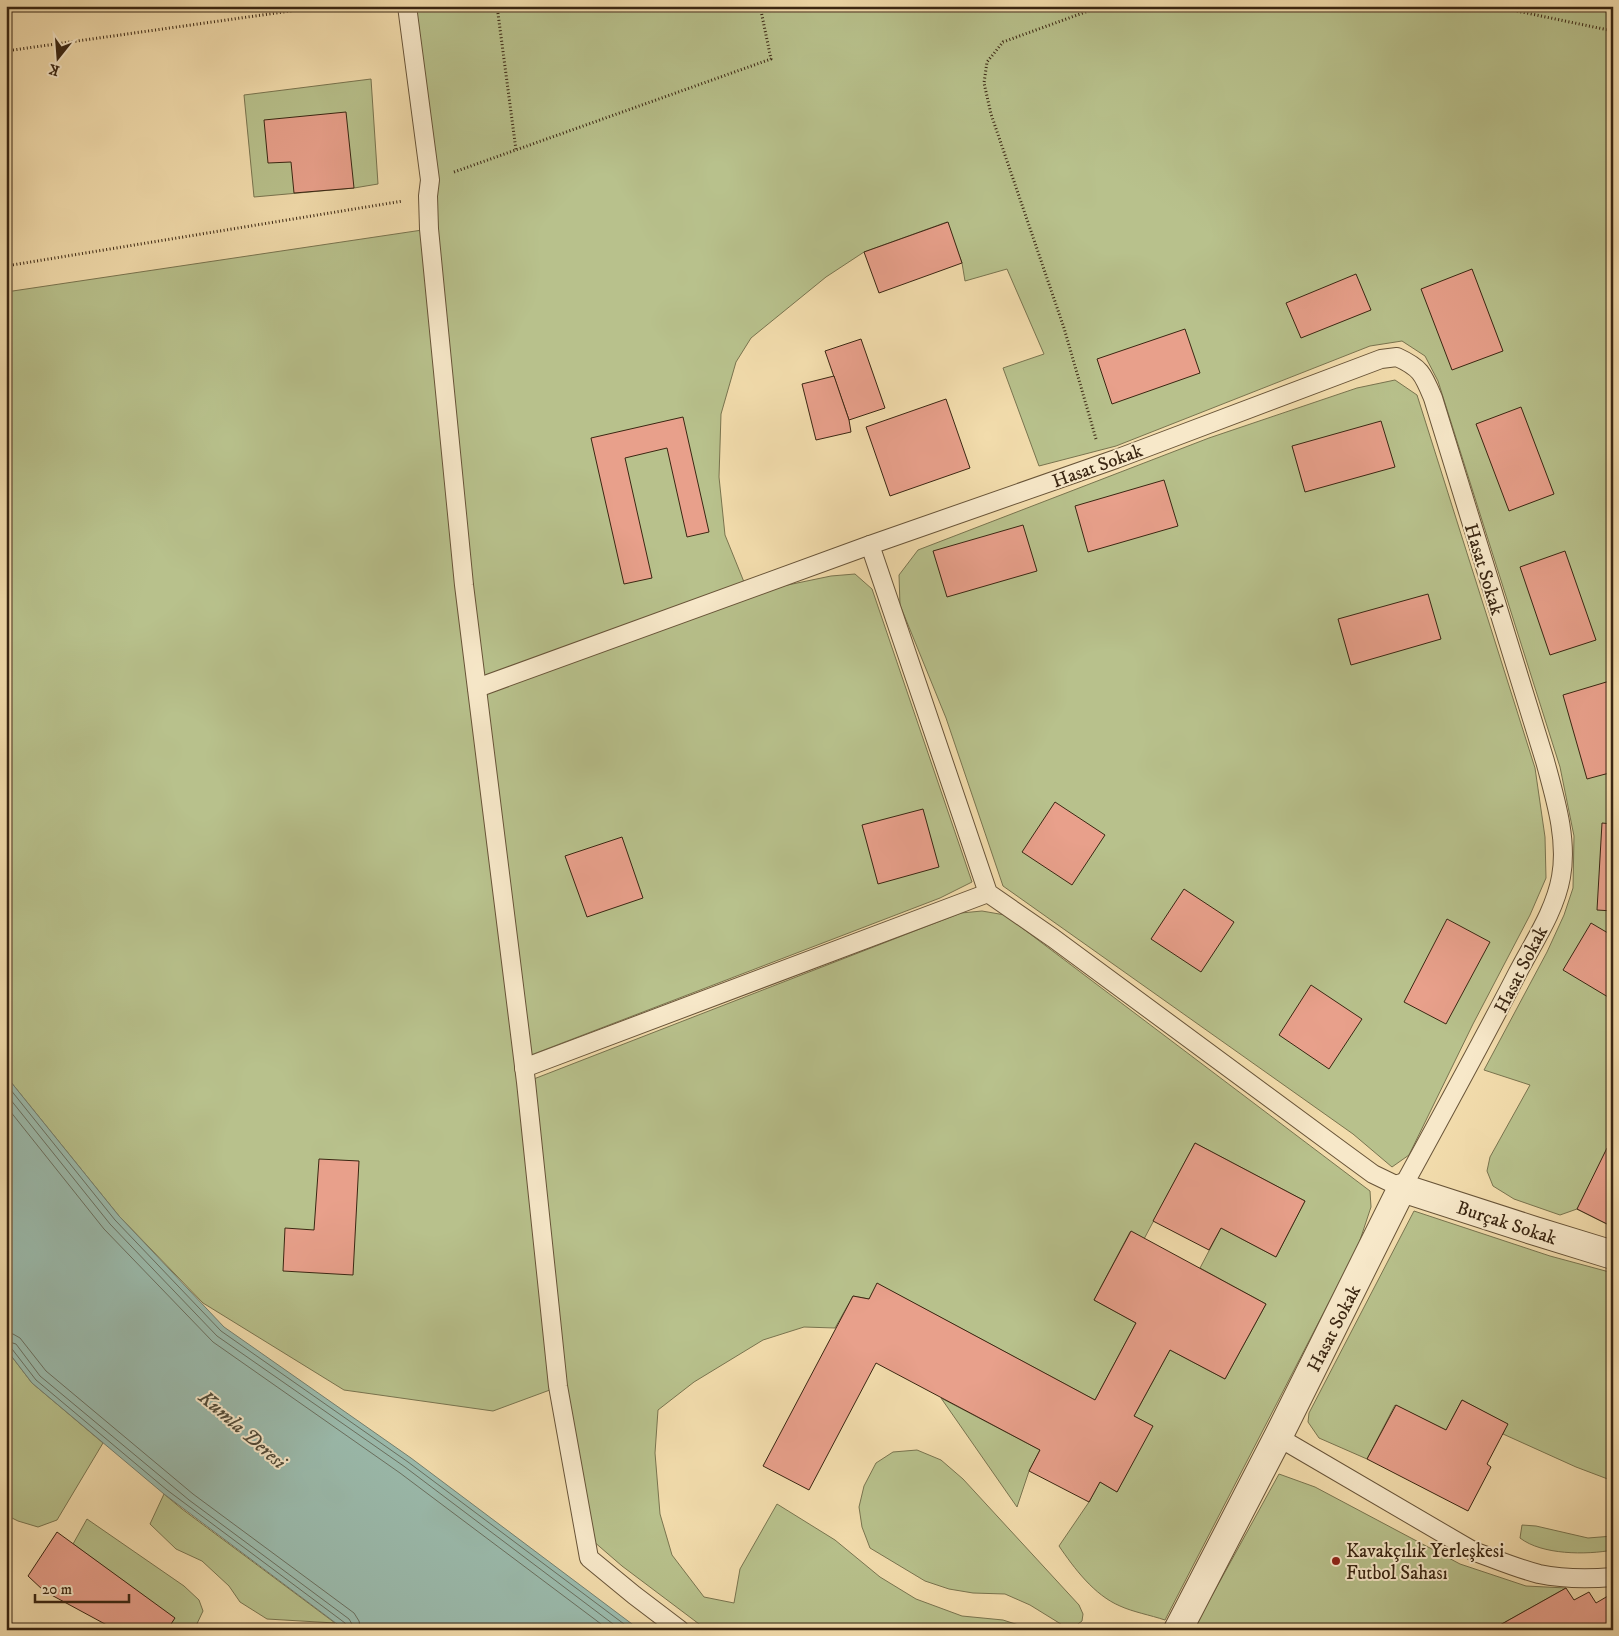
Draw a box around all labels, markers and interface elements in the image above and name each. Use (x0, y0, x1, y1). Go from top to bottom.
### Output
north arrow (32, 32, 82, 82)
text: K (46, 59, 62, 80)
street label: Hasat Sokak (1049, 439, 1146, 493)
street label: Hasat Sokak (1459, 521, 1509, 619)
street label: Hasat Sokak (1490, 922, 1553, 1017)
street label: Burçak Sokak (1454, 1196, 1560, 1251)
street label: Hasat Sokak (1303, 1281, 1366, 1376)
water label: Kumla Deresi (192, 1385, 292, 1476)
place label: Kavakçılık Yerleşkesi Futbol Sahası (1346, 1540, 1504, 1585)
marker: Kavakçılık Yerleşkesi Futbol Sahası (1330, 1555, 1342, 1567)
scale bar (35, 1571, 129, 1603)
text: 20 m (42, 1580, 72, 1599)

